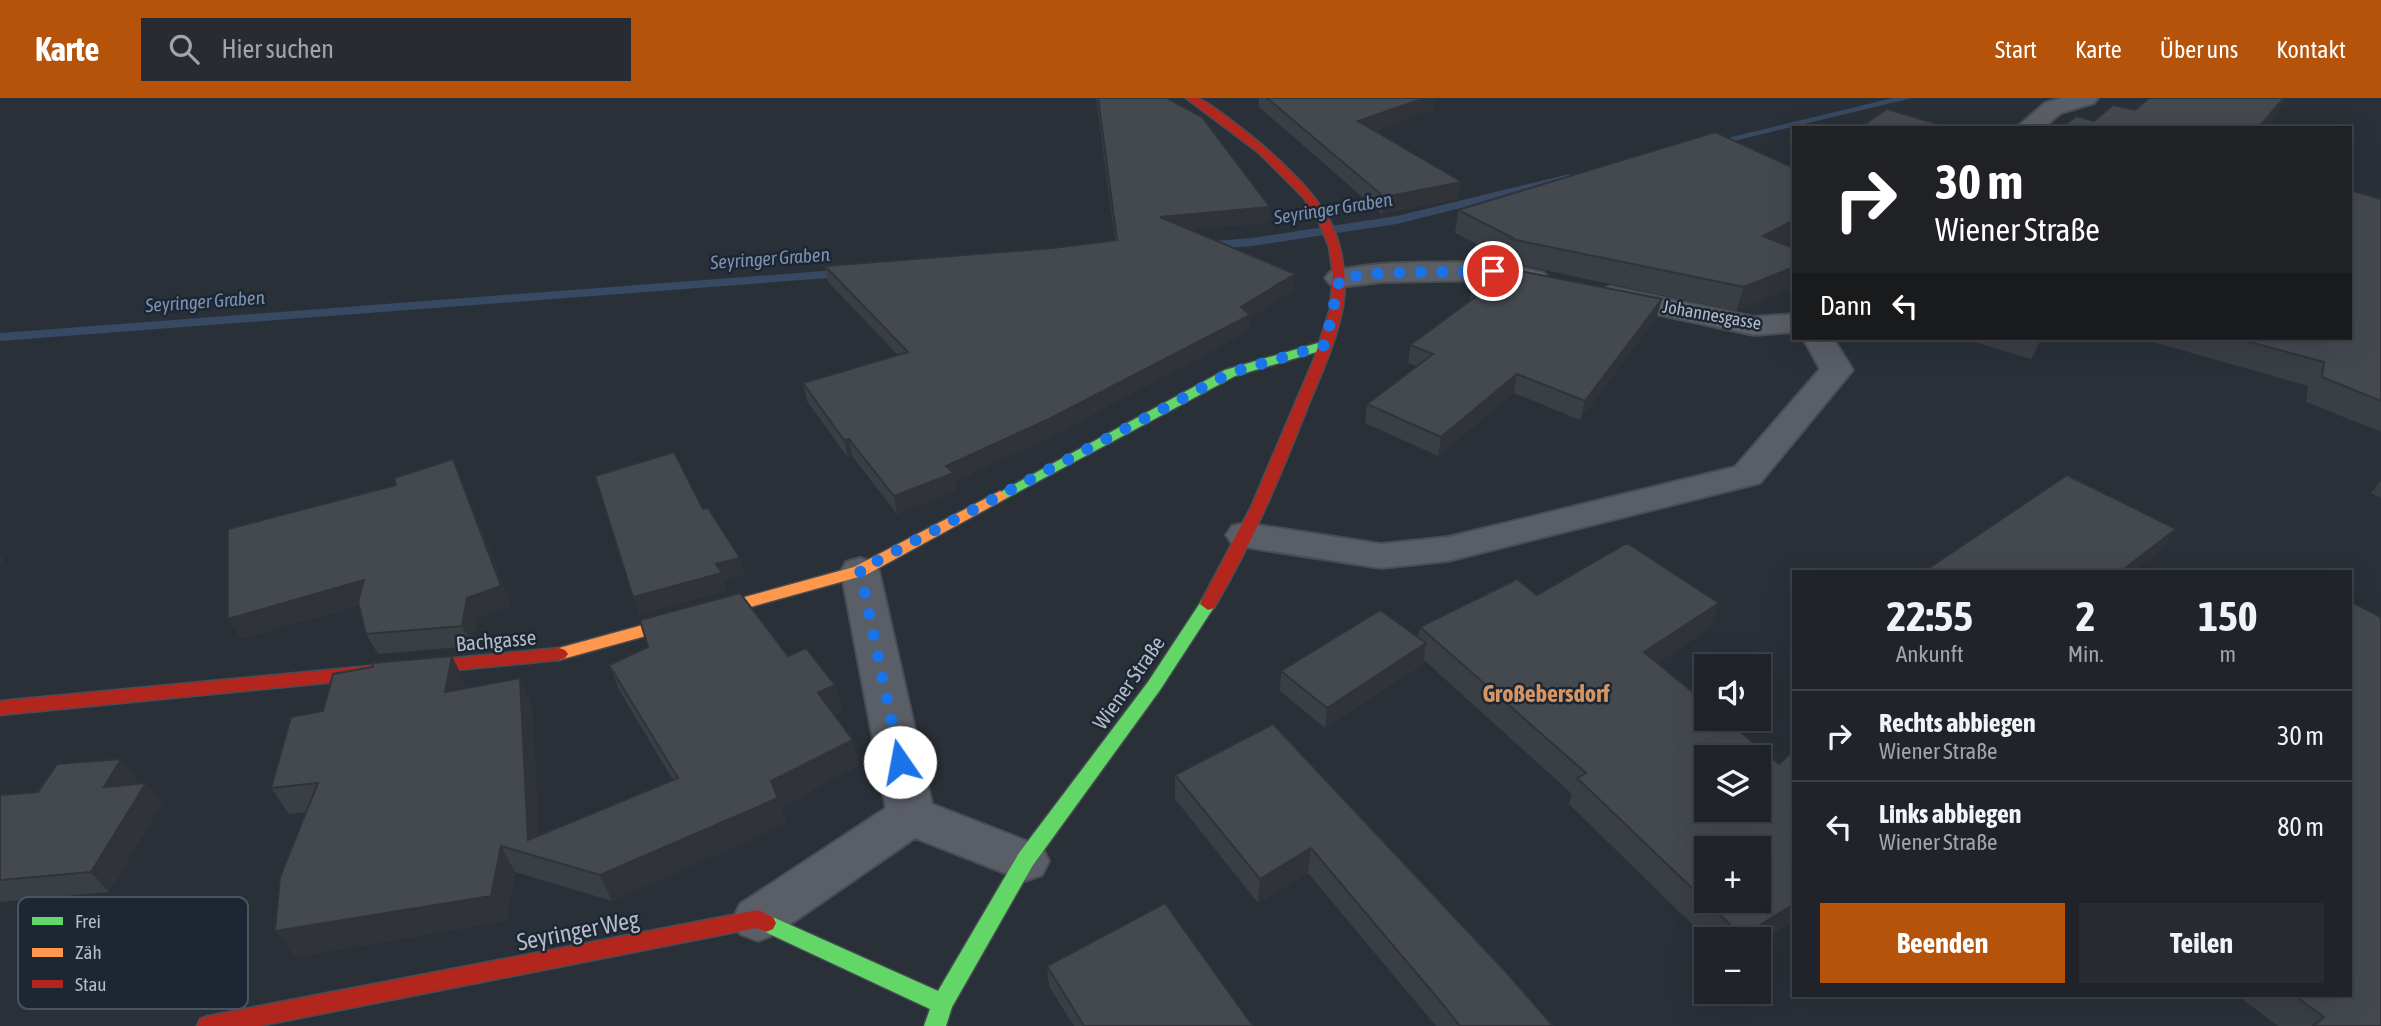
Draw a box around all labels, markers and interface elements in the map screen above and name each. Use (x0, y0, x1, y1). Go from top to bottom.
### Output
search box (141, 18, 631, 81)
text: Karte (35, 30, 99, 68)
icon: search (165, 30, 203, 68)
text: Hier suchen (221, 34, 334, 64)
text: Start (1995, 36, 2037, 63)
text: Karte (2075, 36, 2122, 63)
text: Über uns (2160, 36, 2238, 63)
text: Kontakt (2276, 36, 2346, 63)
text: 30 m (1935, 153, 2023, 209)
icon: right (1820, 154, 1911, 245)
water label: Seyringer Graben (1271, 188, 1394, 228)
text: Wiener Straße (1935, 211, 2100, 248)
pin (1463, 241, 1523, 301)
water label: Seyringer Graben (709, 243, 830, 273)
icon: arrive (1474, 252, 1512, 290)
water label: Seyringer Graben (144, 286, 265, 316)
icon: left (1886, 287, 1924, 325)
text: Dann (1820, 291, 1872, 321)
street label: Johannesgasse (1661, 295, 1763, 334)
text: 22:55 (1887, 592, 1973, 640)
text: 2 (2076, 592, 2095, 640)
text: 150 (2198, 592, 2257, 640)
street label: Bachgasse (455, 625, 537, 655)
street label: Wiener Straße (1087, 631, 1169, 734)
text: Ankunft (1896, 641, 1964, 667)
text: Min. (2068, 641, 2104, 667)
text: m (2220, 641, 2236, 667)
map controls (1694, 654, 1771, 1004)
button: sound (1694, 654, 1771, 731)
district label: Großebersdorf (1482, 680, 1610, 707)
text: Rechts abbiegen (1879, 708, 2036, 738)
icon: right (1820, 717, 1858, 755)
text: 30 m (2277, 721, 2324, 751)
position arrow (863, 725, 937, 799)
text: Wiener Straße (1879, 738, 1998, 764)
button: layers (1694, 745, 1771, 822)
text: Links abbiegen (1879, 799, 2021, 829)
icon: left (1820, 808, 1858, 846)
text: 80 m (2277, 812, 2324, 842)
text: Wiener Straße (1879, 829, 1998, 855)
button: + (1694, 836, 1771, 913)
legend (18, 897, 248, 1009)
button: Beenden (1820, 903, 2065, 983)
button: Teilen (2079, 903, 2324, 983)
street label: Seyringer Weg (515, 905, 642, 956)
text: Frei (75, 910, 101, 932)
button: − (1694, 927, 1771, 1004)
text: Zäh (75, 941, 102, 963)
text: Stau (75, 973, 106, 995)

